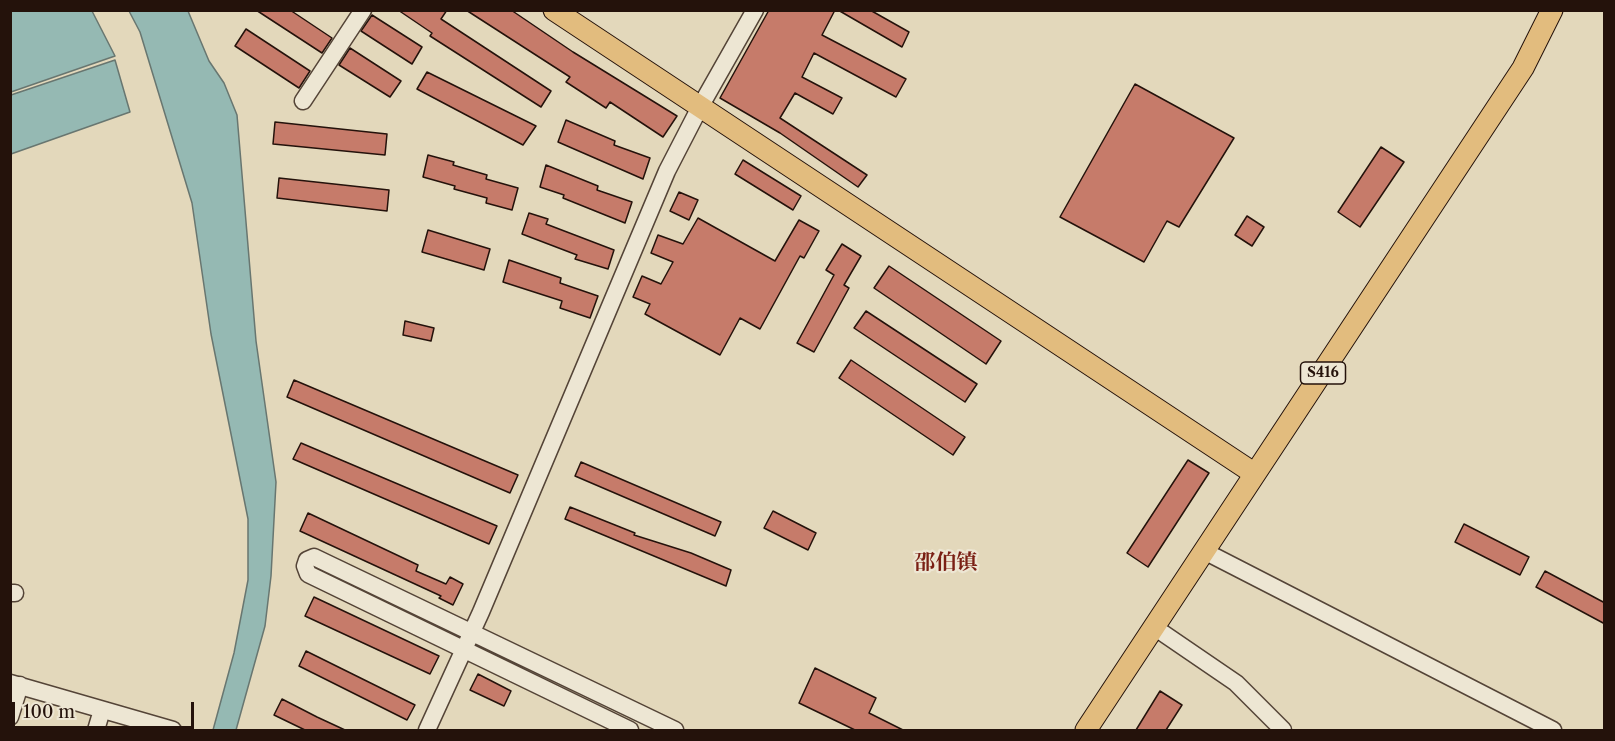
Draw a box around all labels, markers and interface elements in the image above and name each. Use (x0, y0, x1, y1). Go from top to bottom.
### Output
road number: S416 (1300, 362, 1346, 384)
district label: 邵伯镇 (915, 550, 977, 576)
scale bar (15, 690, 196, 728)
text: 100 m (23, 701, 75, 723)

